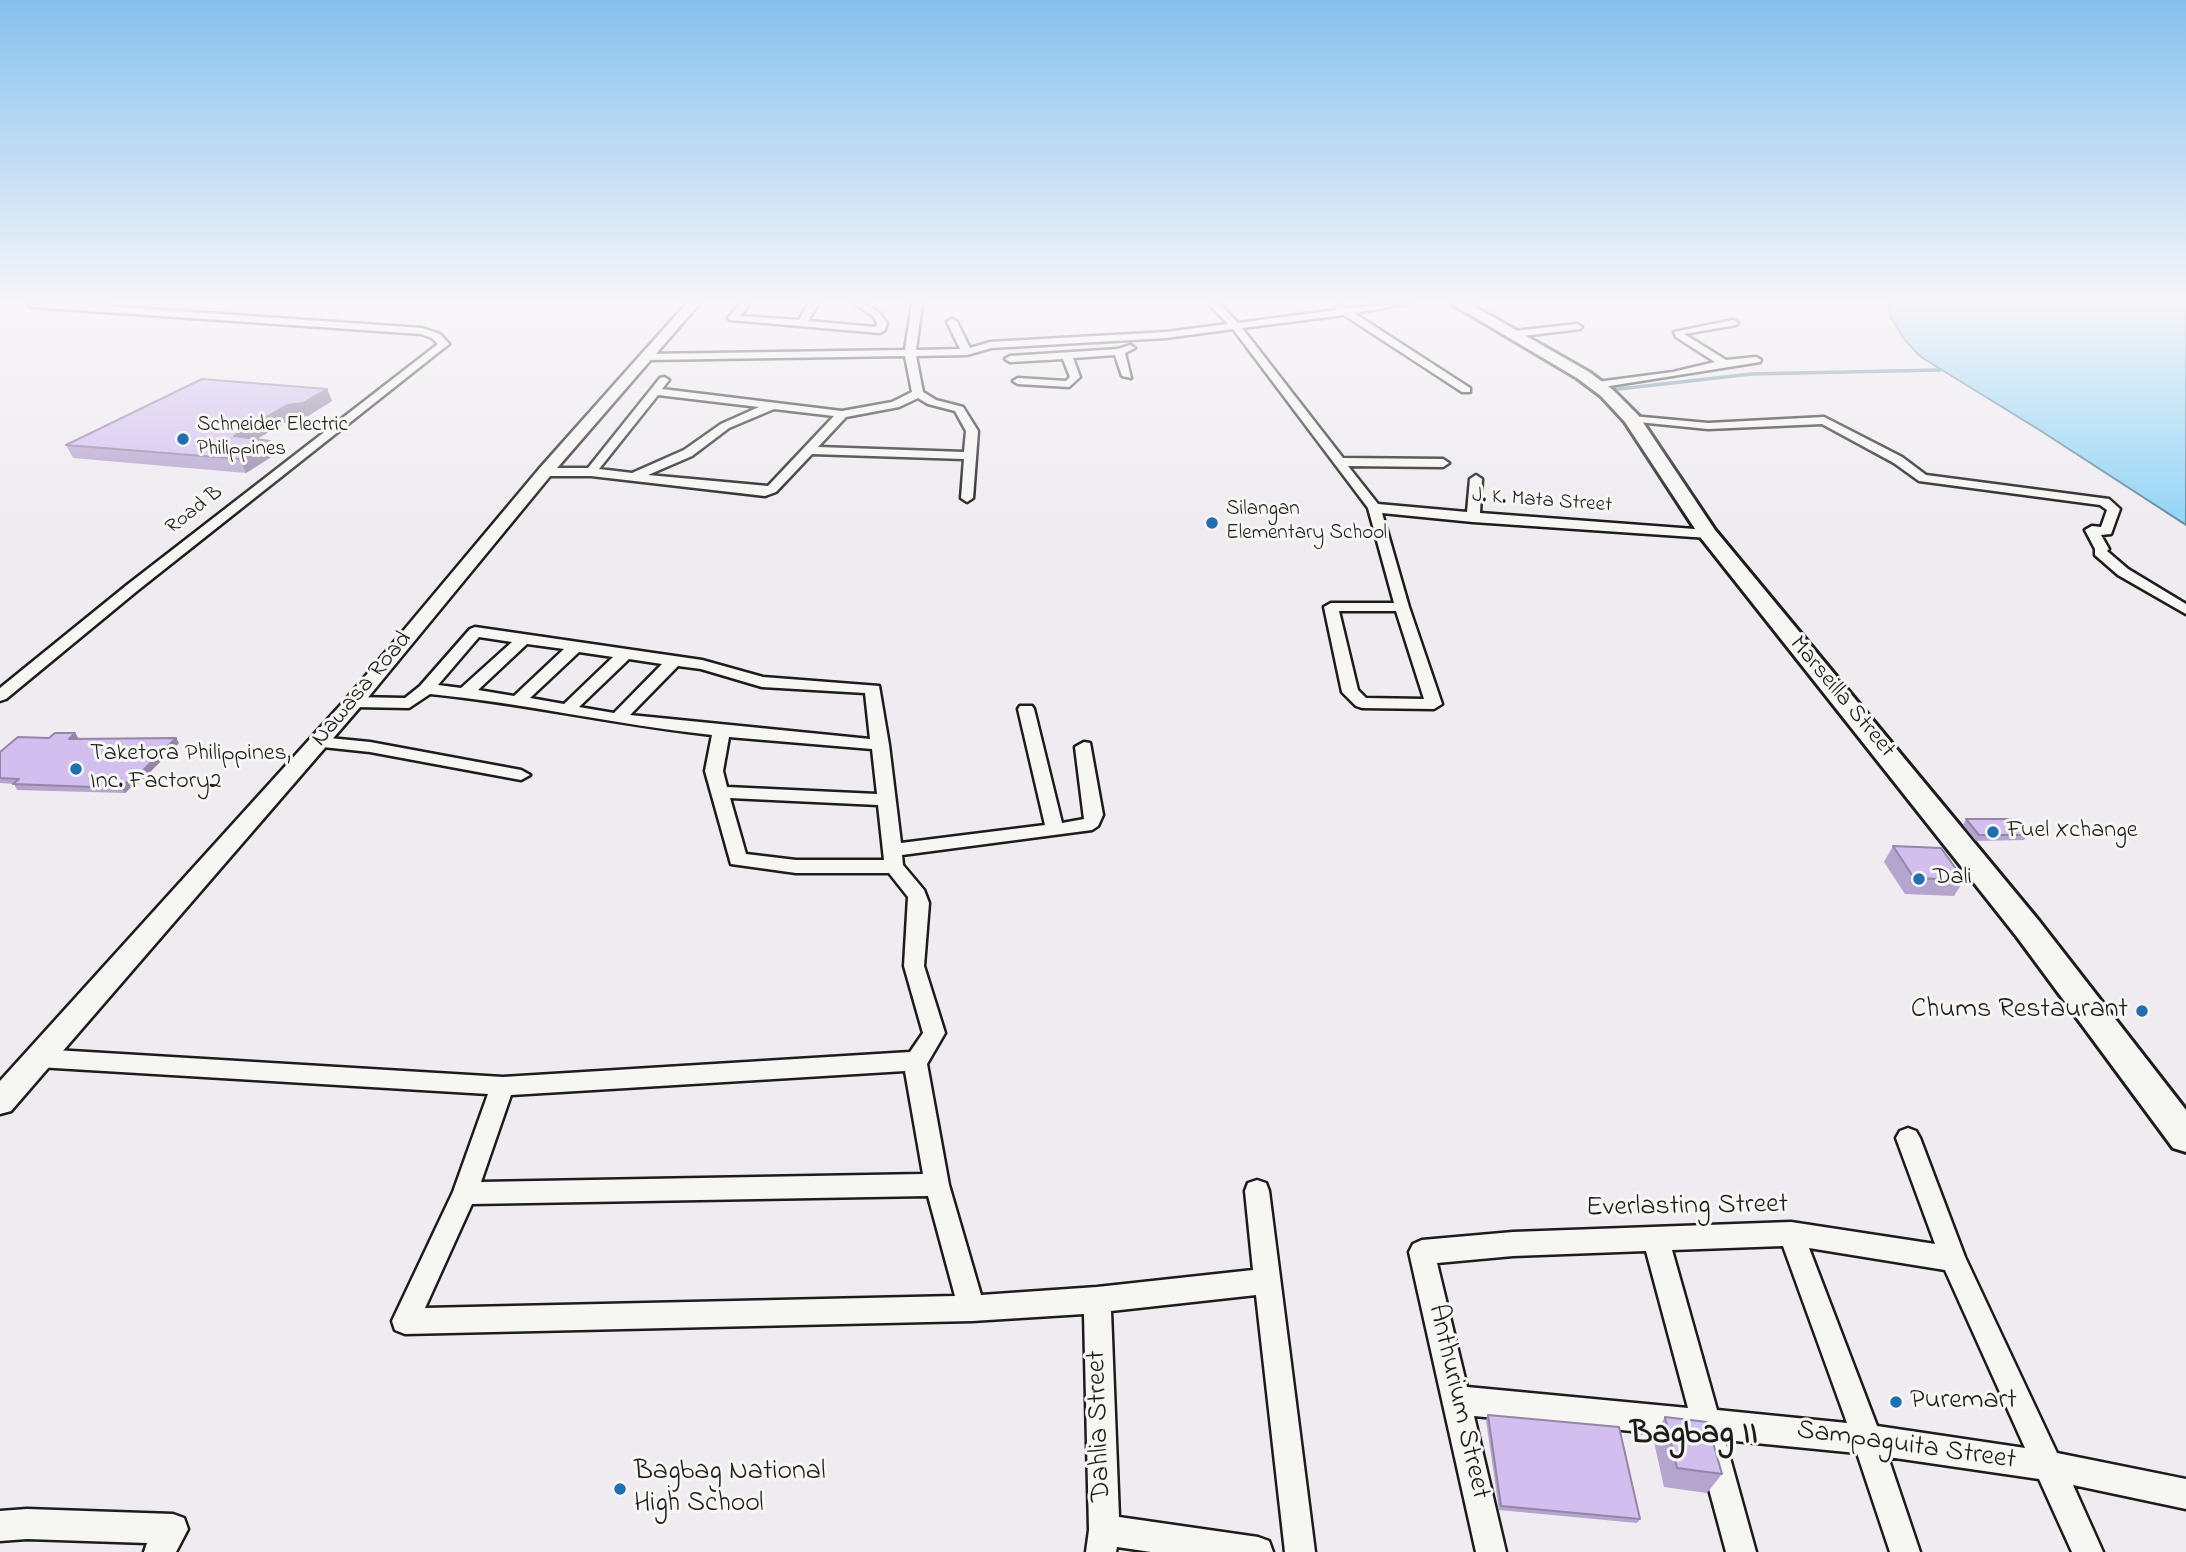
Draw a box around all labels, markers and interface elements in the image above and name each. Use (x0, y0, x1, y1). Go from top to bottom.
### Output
place label: Schneider Electric Philippines (197, 414, 348, 464)
marker: Schneider Electric Philippines (175, 431, 191, 447)
street label: Road B (162, 481, 228, 541)
street label: J. K. Mata Street (1471, 485, 1613, 519)
place label: Silangan Elementary School (1226, 498, 1387, 548)
marker: Silangan Elementary School (1204, 515, 1220, 531)
street label: Nawasa Road (307, 627, 419, 753)
street label: Marseilla Street (1782, 631, 1900, 765)
place label: Taketora Philippines, Inc. Factory2 (90, 741, 291, 797)
marker: Taketora Philippines, Inc. Factory2 (68, 761, 84, 777)
place label: Fuel Xchange (2007, 818, 2138, 846)
marker: Fuel Xchange (1985, 824, 2001, 840)
place label: Dali (1933, 865, 1972, 893)
marker: Dali (1911, 871, 1927, 887)
place label: Chums Restaurant (1911, 994, 2128, 1028)
marker: Chums Restaurant (2134, 1003, 2150, 1019)
street label: Everlasting Street (1586, 1189, 1788, 1227)
street label: Anthurium Street (1418, 1301, 1496, 1503)
street label: Dahlia Street (1082, 1350, 1120, 1502)
place label: Puremart (1910, 1385, 2017, 1419)
marker: Puremart (1888, 1394, 1904, 1410)
street label: Sampaguita Street (1794, 1415, 2018, 1479)
district label: Bagbag II (1630, 1417, 1758, 1457)
place label: Bagbag National High School (634, 1456, 826, 1522)
marker: Bagbag National High School (612, 1481, 628, 1497)

